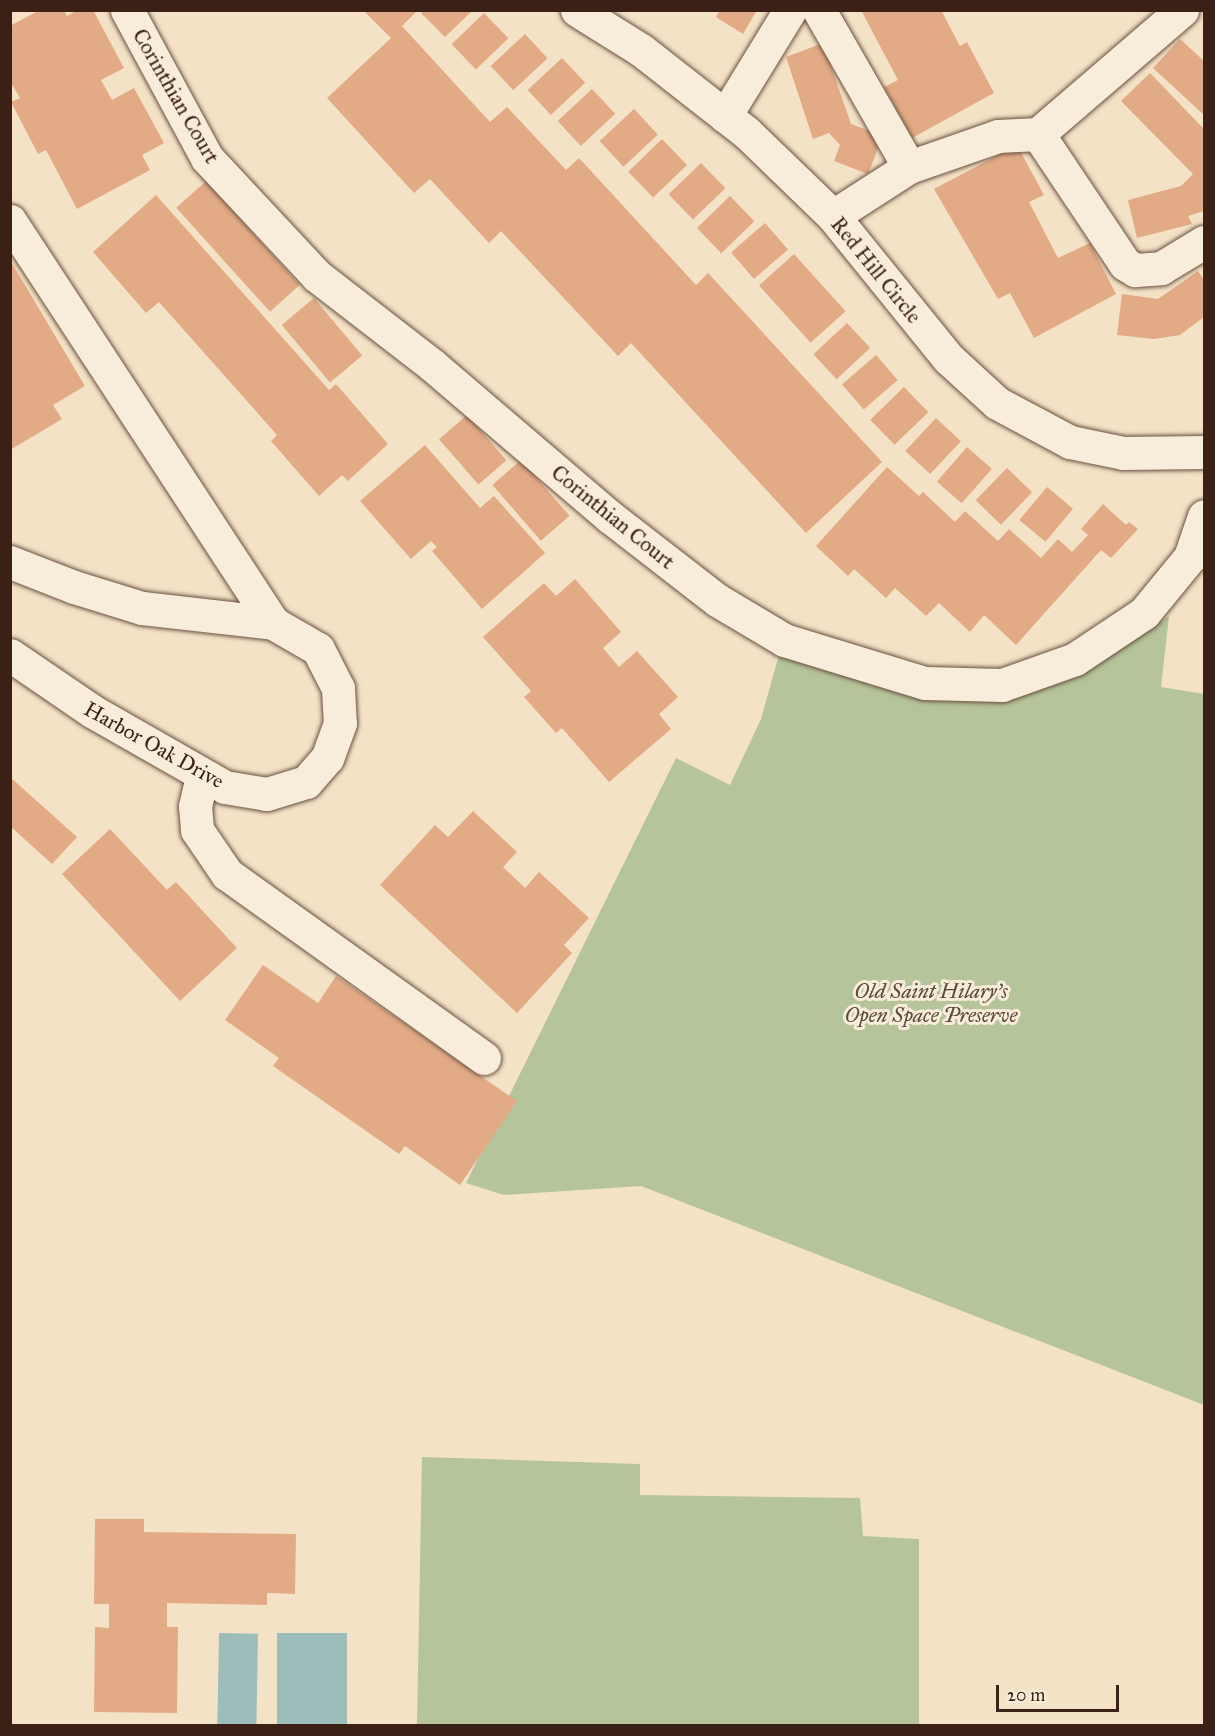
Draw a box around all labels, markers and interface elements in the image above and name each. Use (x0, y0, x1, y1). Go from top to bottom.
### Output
street label: Corinthian Court (127, 24, 225, 168)
street label: Red Hill Circle (825, 212, 927, 328)
street label: Corinthian Court (546, 460, 680, 574)
street label: Harbor Oak Drive (80, 696, 228, 794)
park label: Old Saint Hilary's Open Space Preserve (845, 978, 1017, 1028)
scale bar (999, 1673, 1122, 1711)
text: 20 m (1007, 1684, 1045, 1706)

